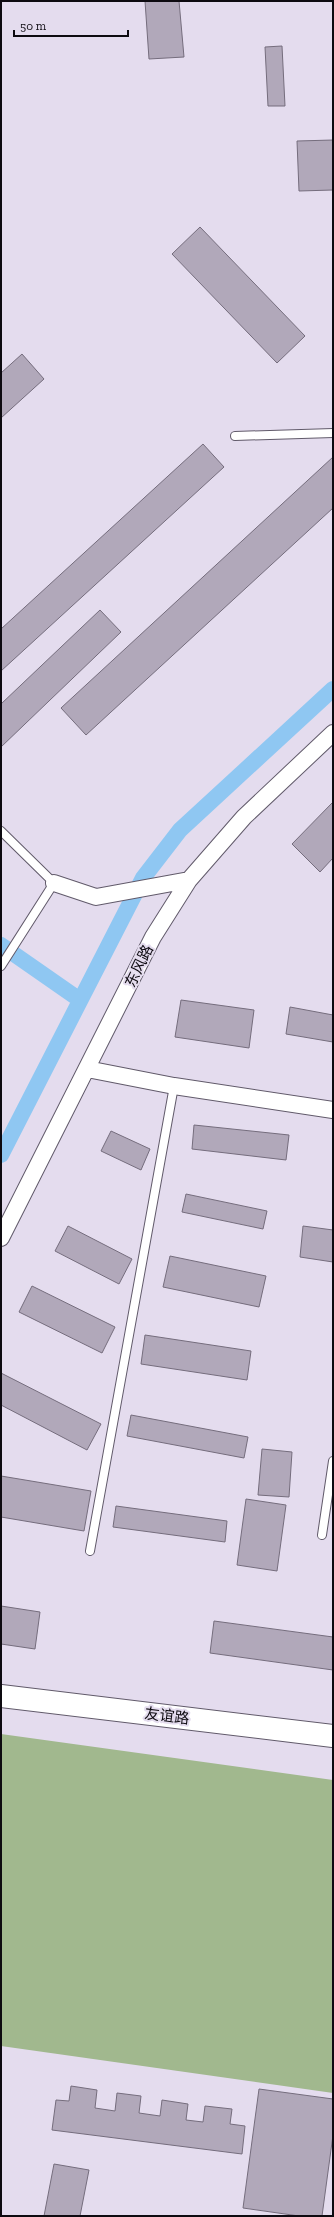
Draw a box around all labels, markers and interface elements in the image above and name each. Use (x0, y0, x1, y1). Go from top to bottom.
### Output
scale bar (14, 12, 128, 38)
text: 50 m (20, 19, 47, 33)
street label: 东风路 (121, 942, 157, 990)
street label: 友谊路 (144, 1704, 190, 1728)

